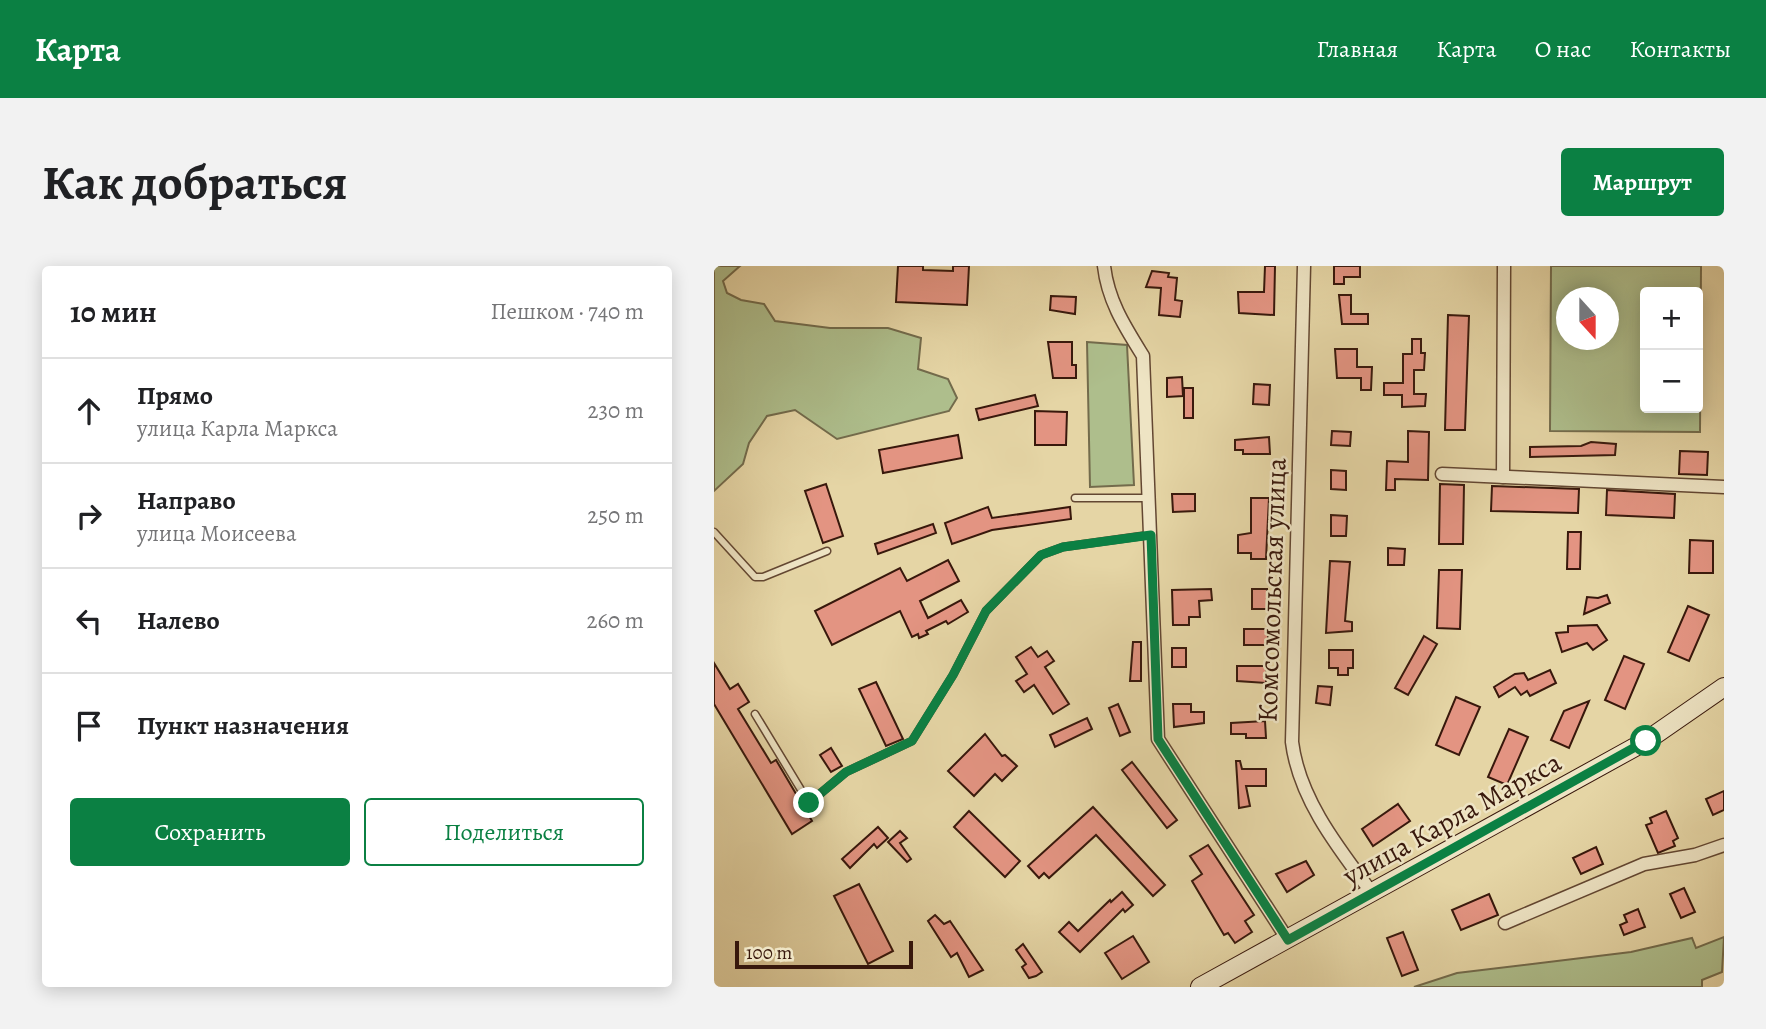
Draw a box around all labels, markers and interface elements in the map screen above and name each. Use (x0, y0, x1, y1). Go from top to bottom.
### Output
text: Карта (35, 27, 121, 72)
text: Главная (1317, 33, 1398, 65)
text: Карта (1436, 33, 1497, 65)
text: О нас (1535, 33, 1591, 65)
text: Контакты (1629, 33, 1731, 65)
button: Маршрут (1561, 148, 1724, 216)
text: Как добраться (42, 149, 348, 216)
north arrow (1556, 287, 1619, 350)
map controls (1640, 287, 1703, 413)
button: + (1640, 287, 1703, 350)
text: 10 мин (70, 292, 157, 332)
text: Пешком · 740 m (491, 296, 644, 327)
button: − (1640, 350, 1703, 413)
text: Прямо (137, 378, 213, 413)
icon: ahead (70, 392, 108, 430)
text: 230 m (588, 395, 644, 426)
text: улица Карла Маркса (137, 413, 338, 444)
street label: Комсомольская улица (1248, 457, 1296, 723)
text: Направо (137, 483, 236, 518)
icon: right (70, 497, 108, 535)
text: 250 m (587, 500, 644, 531)
text: улица Моисеева (137, 518, 297, 549)
icon: left (70, 602, 108, 640)
text: Налево (137, 603, 220, 638)
text: 260 m (586, 605, 644, 636)
icon: arrive (70, 707, 108, 745)
text: Пункт назначения (137, 708, 349, 743)
route start (1630, 725, 1661, 756)
street label: улица Карла Маркса (1335, 743, 1568, 895)
route end (793, 787, 824, 818)
button: Сохранить (70, 798, 350, 866)
button: Поделиться (364, 798, 644, 866)
scale bar (735, 938, 914, 970)
text: 100 m (746, 940, 792, 966)

